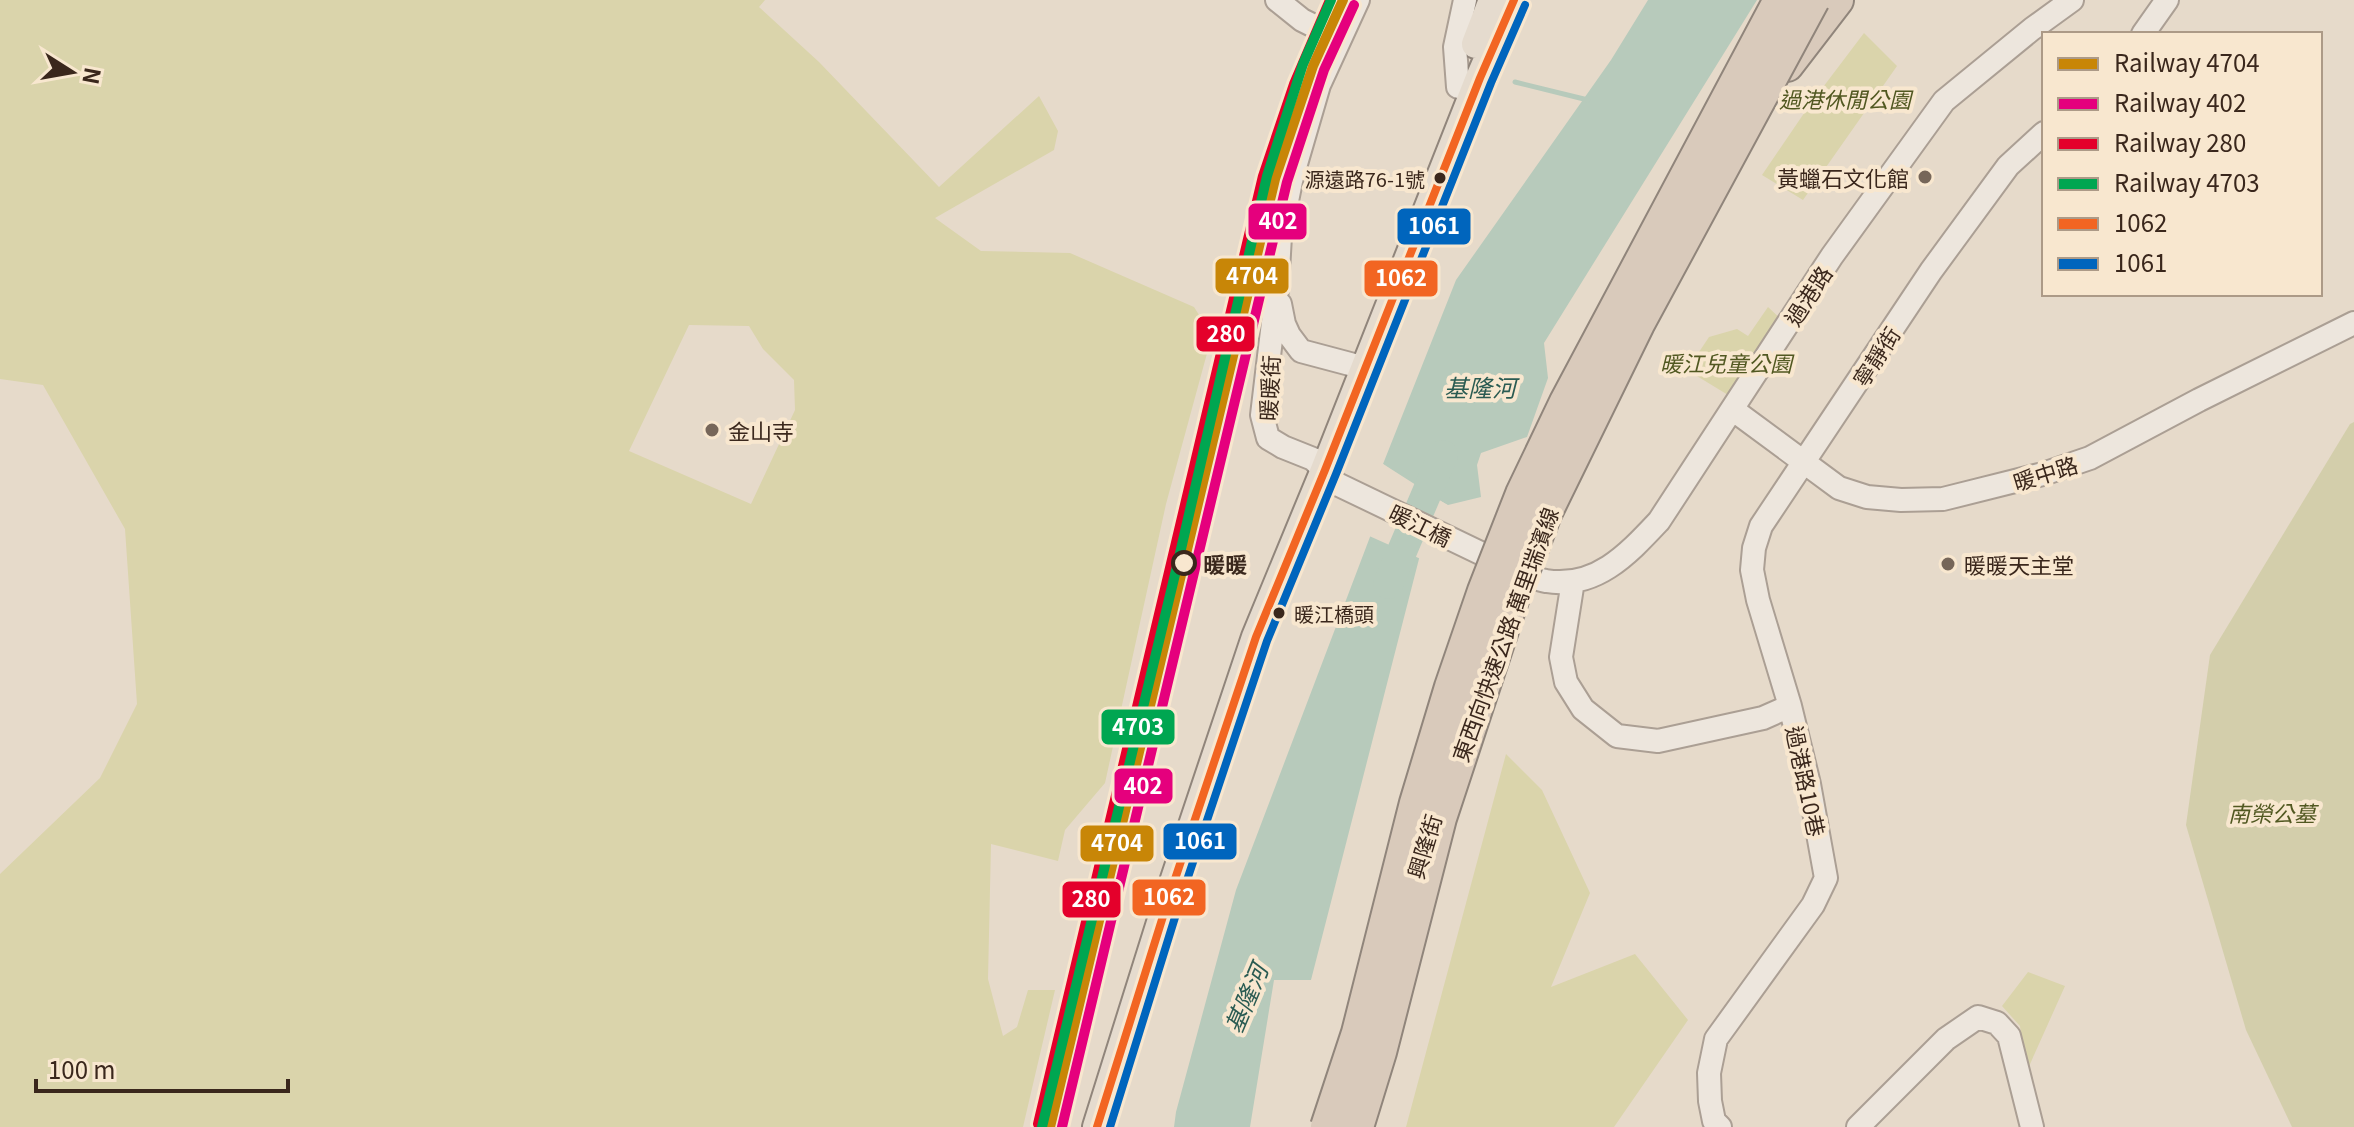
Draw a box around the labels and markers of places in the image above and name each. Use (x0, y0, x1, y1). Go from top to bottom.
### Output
place label: 黃蠟石文化館 (1777, 161, 1909, 193)
place label: 源遠路76-1號 (1305, 164, 1425, 193)
marker: 黃蠟石文化館 (1916, 168, 1934, 186)
marker: 源遠路76-1號 (1432, 170, 1448, 186)
place label: 金山寺 (728, 414, 794, 446)
marker: 金山寺 (703, 421, 721, 439)
place label: 暖暖 (1203, 547, 1247, 579)
place label: 暖暖天主堂 (1964, 548, 2074, 580)
marker: 暖暖 (1172, 551, 1196, 575)
marker: 暖暖天主堂 (1939, 555, 1957, 573)
place label: 暖江橋頭 (1294, 599, 1374, 628)
marker: 暖江橋頭 (1271, 605, 1287, 621)

